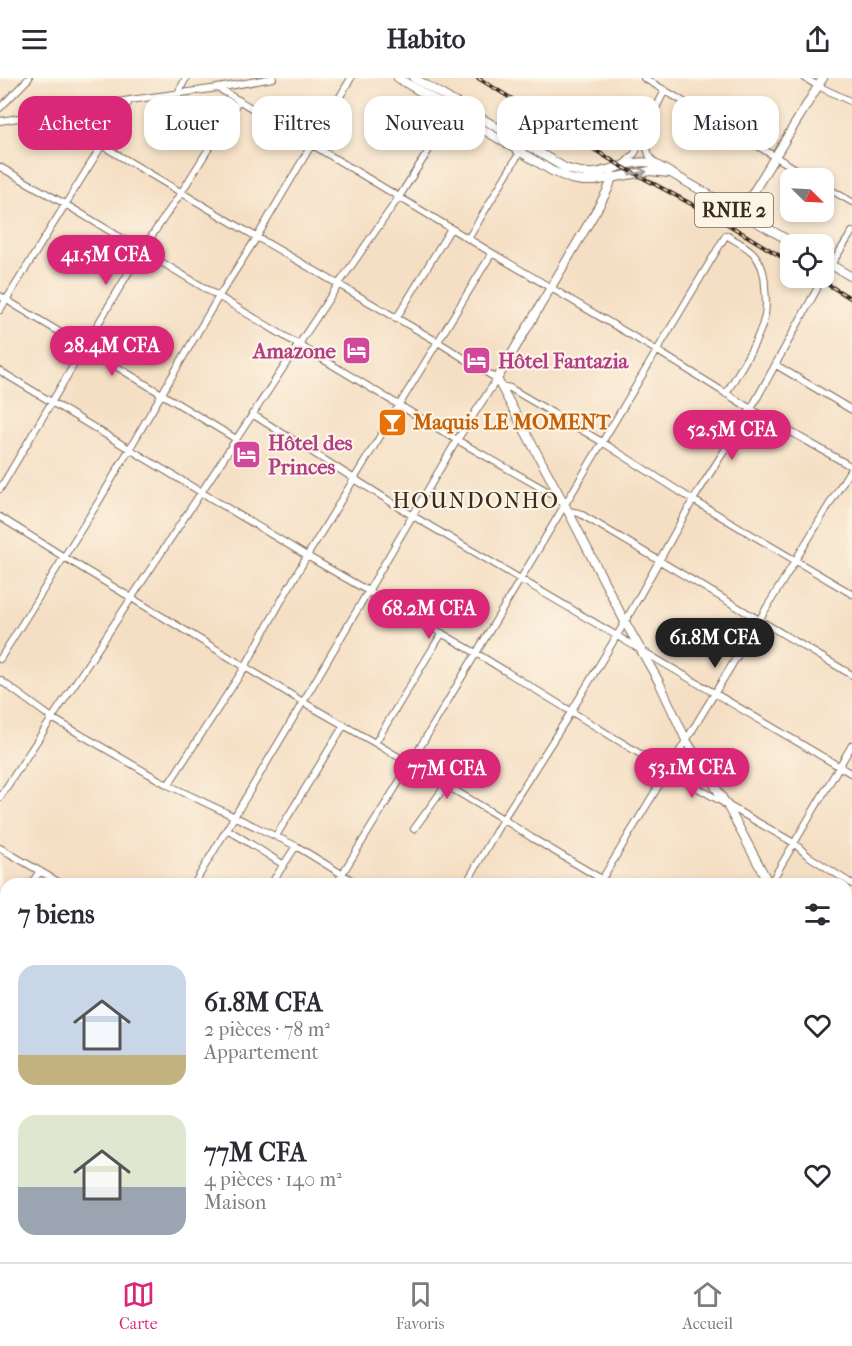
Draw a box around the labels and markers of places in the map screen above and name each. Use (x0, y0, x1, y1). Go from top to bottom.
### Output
pin: 41.5M CFA (37, 235, 175, 286)
pin: 28.4M CFA (43, 326, 181, 377)
hotel icon: Amazone (341, 335, 373, 367)
place label: Amazone (251, 339, 337, 363)
hotel icon: Hôtel Fantazia (461, 345, 493, 377)
place label: Hôtel Fantazia (498, 349, 630, 373)
bar icon: Maquis LE MOMENT (376, 406, 408, 438)
place label: Maquis LE MOMENT (412, 410, 611, 434)
pin: 52.5M CFA (663, 410, 801, 461)
place label: Hôtel des Princes (268, 431, 353, 479)
hotel icon: Hôtel des Princes (231, 439, 263, 471)
pin: 68.2M CFA (360, 589, 498, 640)
pin: 61.8M CFA (646, 618, 784, 669)
pin: 53.1M CFA (623, 748, 761, 799)
pin: 77M CFA (392, 749, 502, 800)

